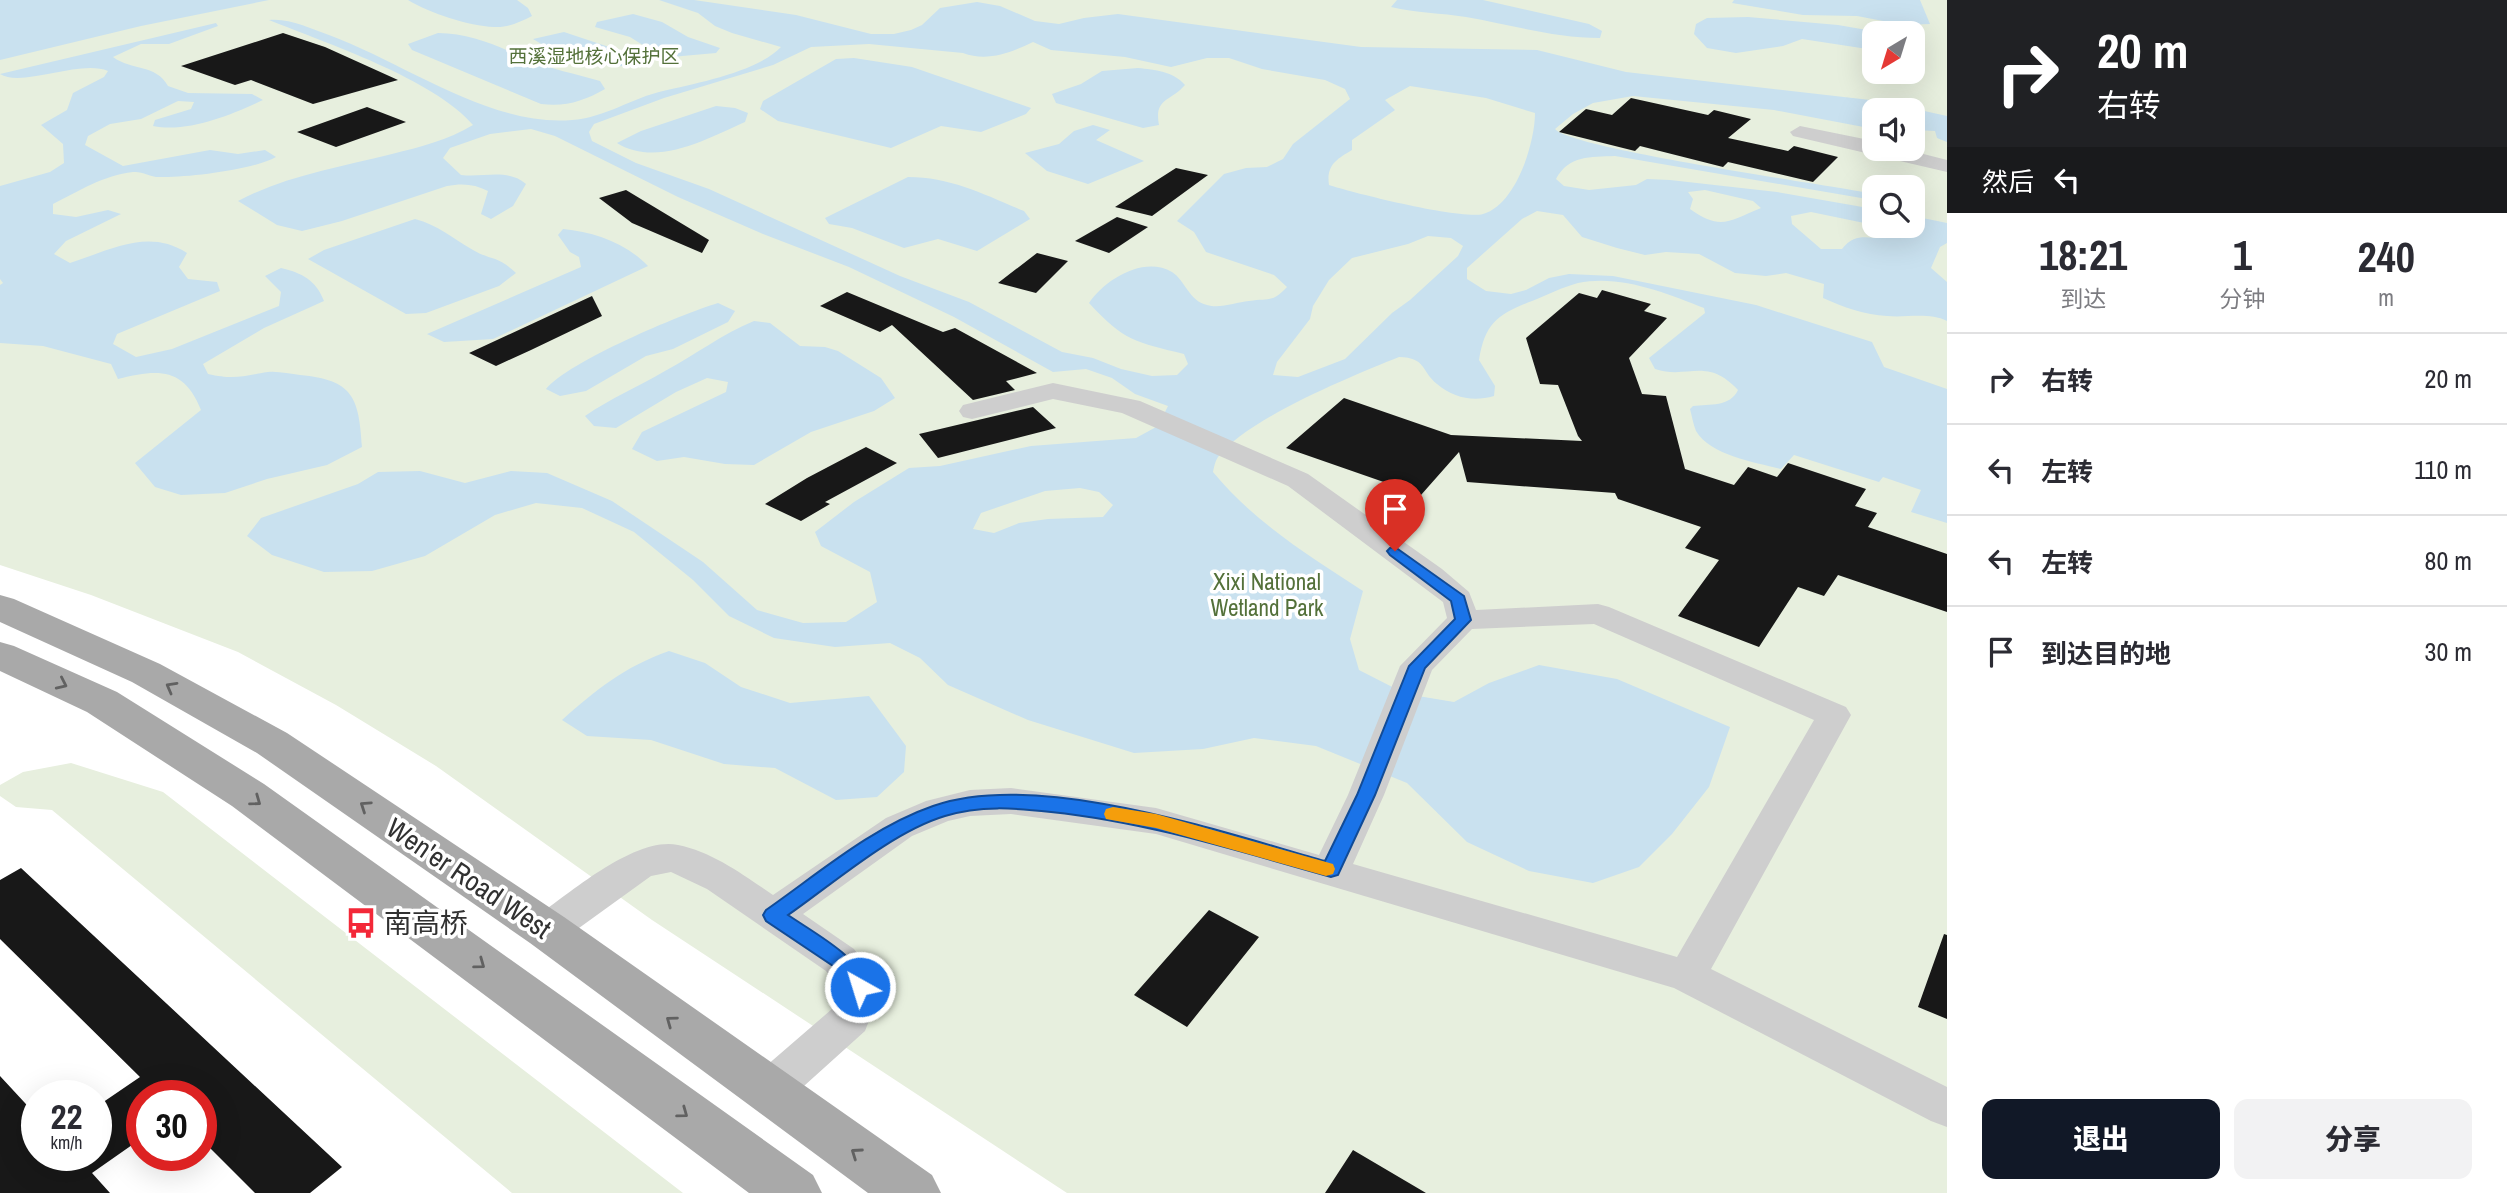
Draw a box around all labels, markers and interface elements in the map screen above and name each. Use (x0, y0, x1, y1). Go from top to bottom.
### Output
text: 20 m (2097, 17, 2189, 83)
north arrow (1862, 21, 1925, 84)
map controls (1862, 21, 1925, 238)
icon: right (1982, 28, 2073, 119)
park label: 西溪湿地核心保护区 (508, 43, 680, 69)
text: 右转 (2097, 84, 2161, 127)
button: sound (1862, 98, 1925, 161)
icon: left (2048, 161, 2086, 199)
text: 然后 (1982, 164, 2034, 199)
button: search (1862, 175, 1925, 238)
text: 18:21 (2039, 227, 2127, 283)
text: 1 (2233, 227, 2252, 283)
text: 240 (2357, 229, 2415, 285)
text: m (2378, 282, 2394, 313)
text: 到达 (2060, 283, 2106, 314)
text: 分钟 (2219, 283, 2265, 314)
icon: right (1982, 360, 2020, 398)
text: 20 m (2425, 361, 2472, 396)
text: 右转 (2041, 363, 2093, 398)
icon: left (1982, 451, 2020, 489)
text: 110 m (2414, 452, 2472, 487)
text: 左转 (2041, 454, 2093, 489)
pin (1365, 479, 1425, 551)
icon: arrive (1376, 490, 1414, 528)
icon: left (1982, 542, 2020, 580)
text: 80 m (2425, 543, 2472, 578)
text: 左转 (2041, 545, 2093, 580)
park label: Xixi National Wetland Park (1211, 566, 1324, 623)
icon: arrive (1982, 633, 2020, 671)
text: 30 m (2425, 634, 2472, 669)
text: 到达目的地 (2041, 636, 2171, 671)
one-way arrow (55, 676, 67, 690)
one-way arrow (166, 682, 178, 695)
one-way arrow (248, 793, 261, 805)
one-way arrow (359, 801, 372, 814)
street label: Wen'er Road West (379, 809, 559, 947)
place label: 南高桥 (384, 904, 468, 942)
bus stop icon: 南高桥 (344, 906, 378, 940)
position arrow (823, 950, 897, 1024)
one-way arrow (472, 956, 485, 968)
one-way arrow (666, 1017, 679, 1029)
speed limit sign: 30 (126, 1080, 217, 1171)
text: 22 (51, 1093, 82, 1140)
button: 退出 (1982, 1099, 2220, 1179)
button: 分享 (2234, 1099, 2472, 1179)
one-way arrow (675, 1105, 688, 1117)
text: km/h (51, 1130, 83, 1155)
one-way arrow (851, 1149, 864, 1162)

